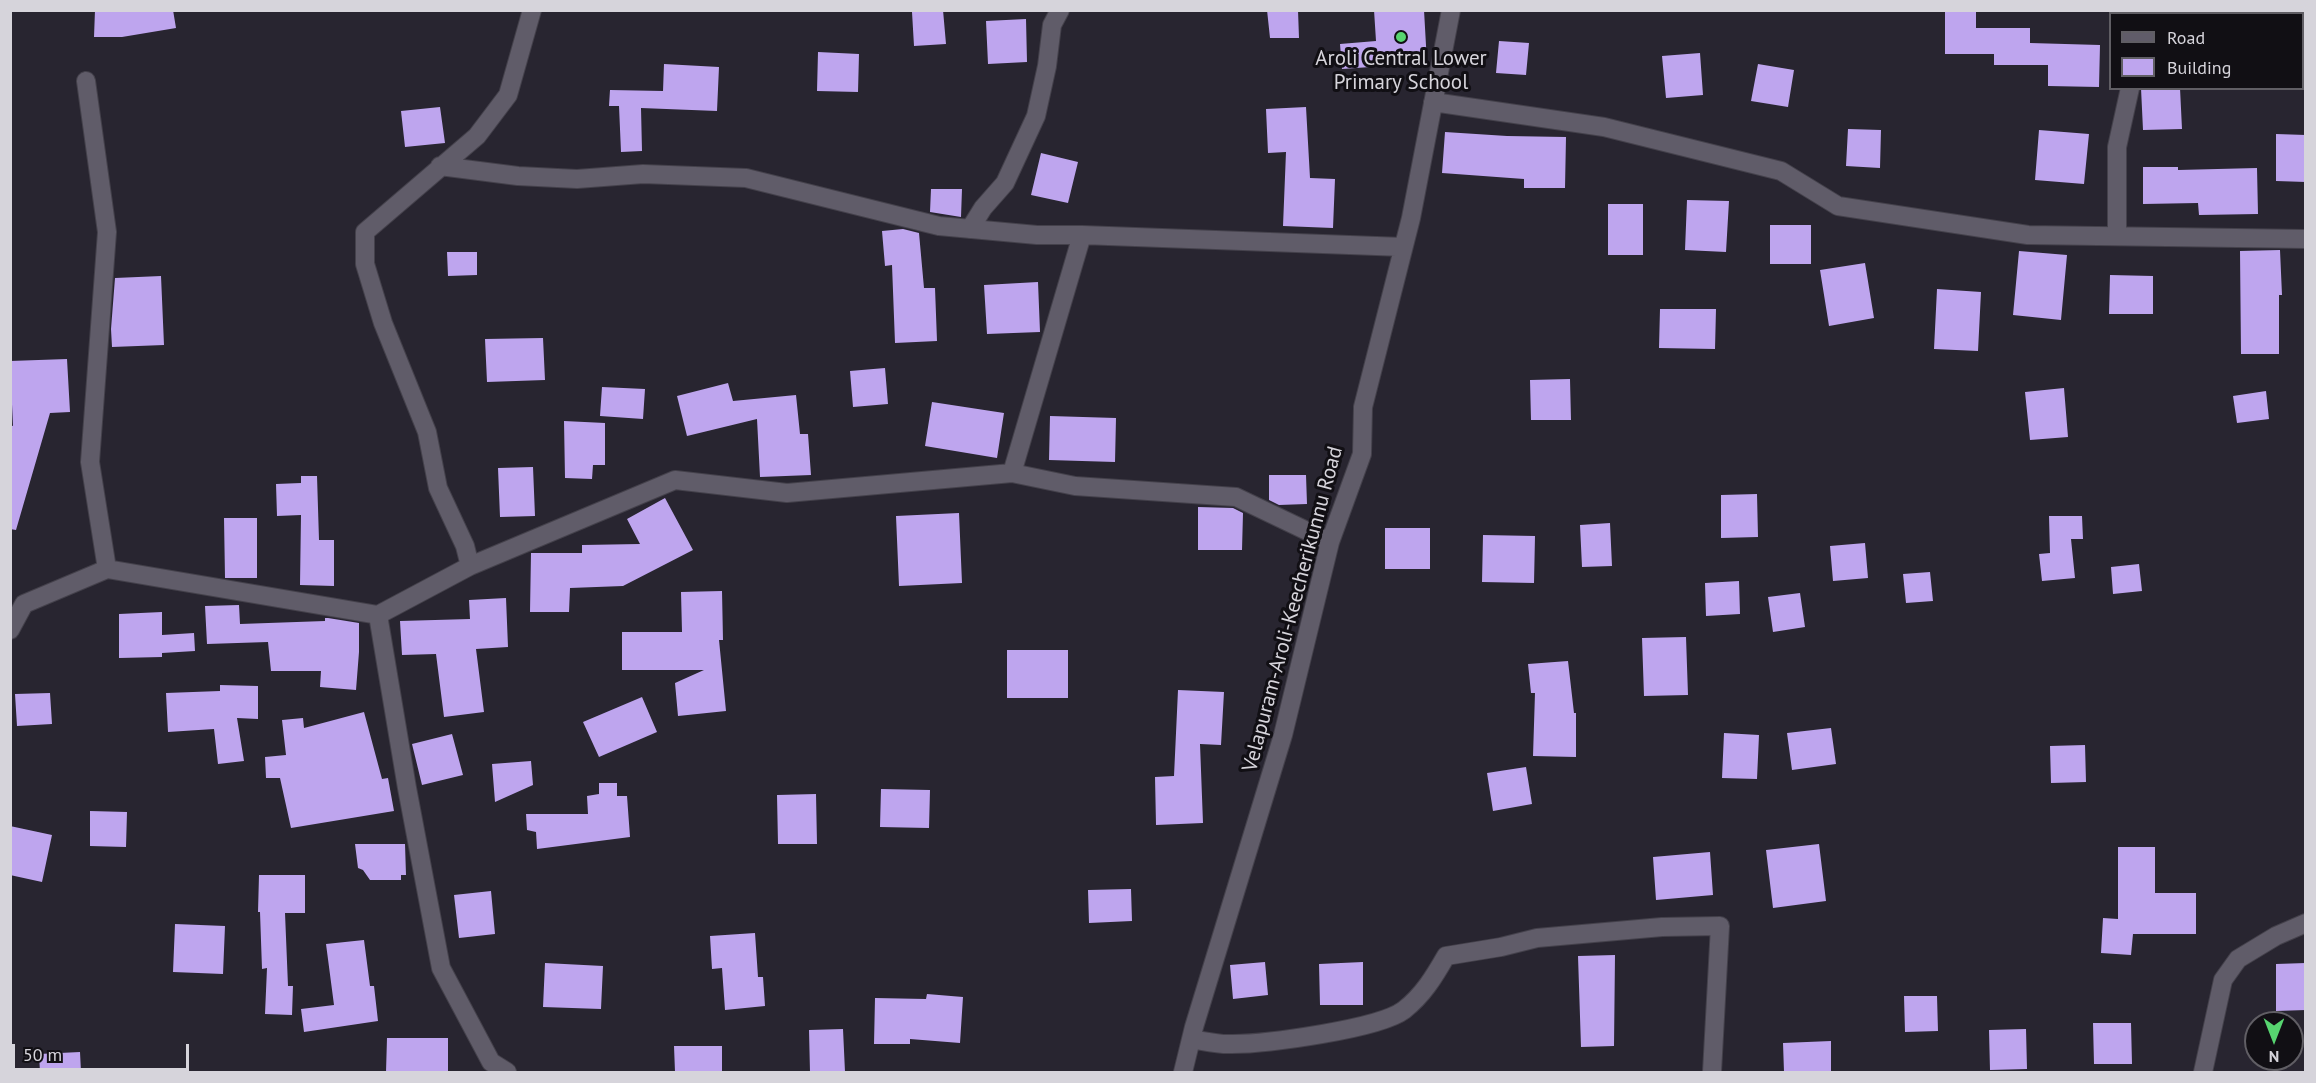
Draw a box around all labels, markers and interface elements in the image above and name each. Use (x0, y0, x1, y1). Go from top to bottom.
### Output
legend (2109, 12, 2304, 90)
text: Road (2167, 26, 2205, 49)
marker: Aroli Central Lower Primary School (1394, 30, 1408, 44)
place label: Aroli Central Lower Primary School (1315, 46, 1487, 96)
text: Building (2167, 56, 2231, 79)
street label: Velapuram-Aroli-Keecherikunnu Road (1237, 444, 1349, 774)
north arrow (2244, 1011, 2304, 1071)
scale bar (15, 1032, 192, 1070)
text: 50 m (23, 1043, 62, 1066)
text: N (2269, 1047, 2279, 1067)

